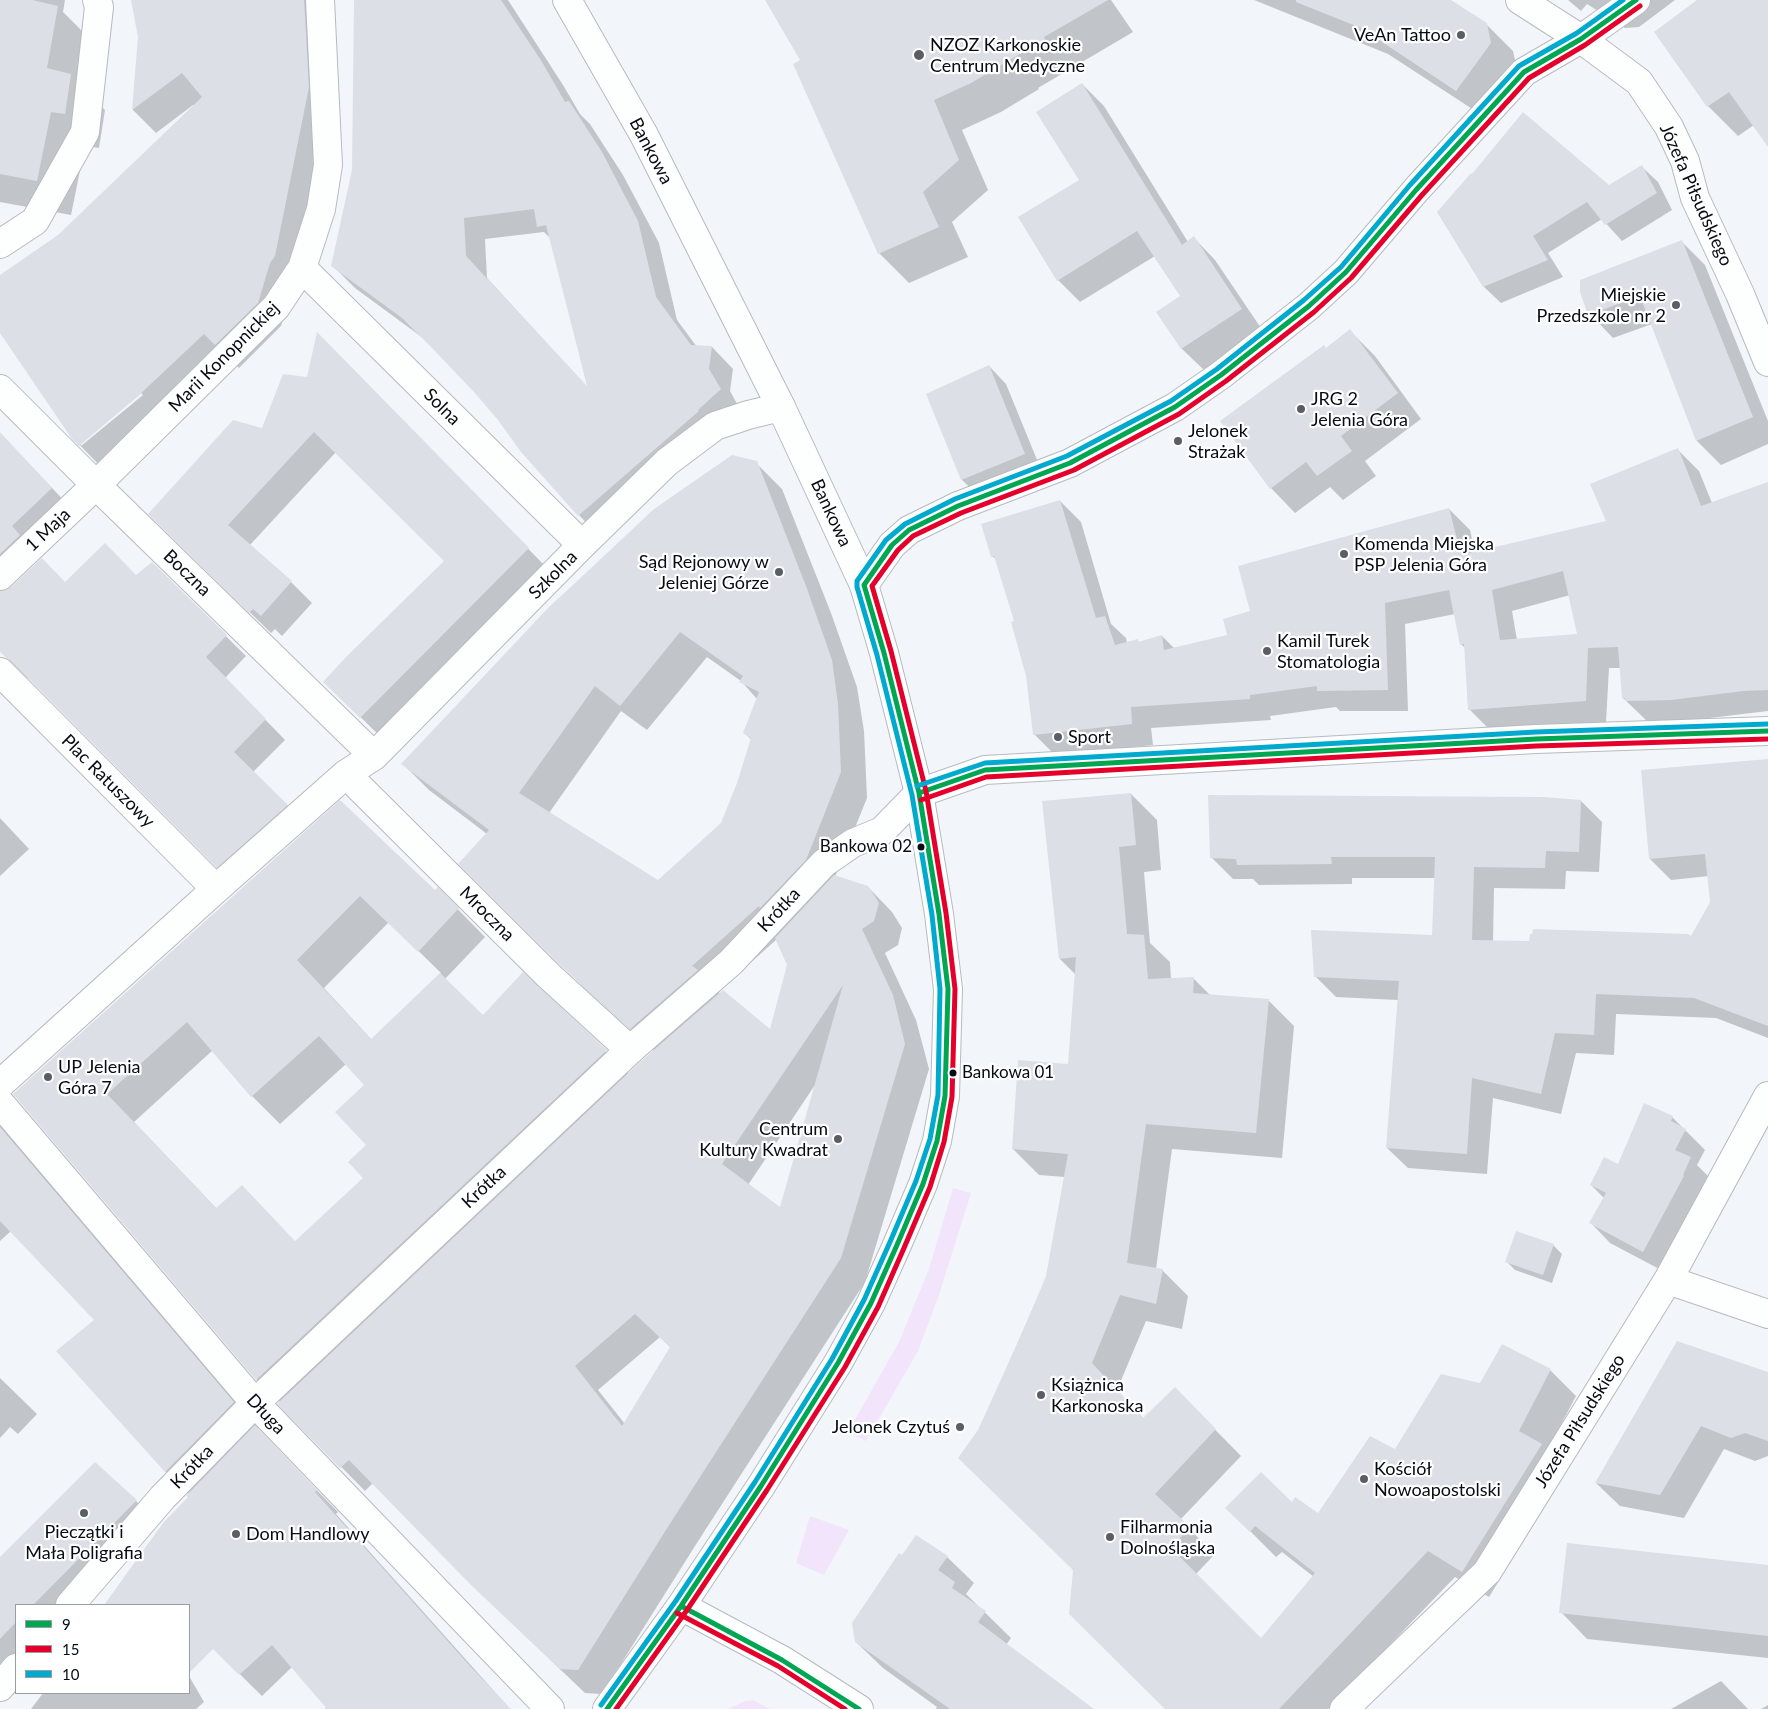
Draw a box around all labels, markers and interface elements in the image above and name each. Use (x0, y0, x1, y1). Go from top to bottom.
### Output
place label: VeAn Tattoo (1354, 24, 1451, 46)
marker: VeAn Tattoo (1455, 29, 1467, 41)
place label: NZOZ Karkonoskie Centrum Medyczne (930, 34, 1085, 76)
marker: NZOZ Karkonoskie Centrum Medyczne (912, 48, 926, 62)
street label: Bankowa (625, 114, 677, 188)
street label: Józefa Piłsudskiego (1655, 121, 1737, 269)
place label: Miejskie Przedszkole nr 2 (1536, 284, 1666, 326)
street label: Marii Konopnickiej (164, 297, 284, 417)
marker: Miejskie Przedszkole nr 2 (1670, 299, 1682, 311)
street label: Solna (419, 384, 465, 430)
place label: JRG 2 Jelenia Góra (1311, 388, 1408, 430)
marker: JRG 2 Jelenia Góra (1295, 403, 1307, 415)
place label: Jelonek Strażak (1188, 420, 1248, 462)
marker: Jelonek Strażak (1172, 435, 1184, 447)
street label: Bankowa (806, 476, 856, 550)
street label: 1 Maja (21, 504, 75, 556)
place label: Komenda Miejska PSP Jelenia Góra (1354, 533, 1494, 576)
street label: Boczna (159, 545, 215, 601)
street label: Szkolna (524, 546, 582, 604)
marker: Komenda Miejska PSP Jelenia Góra (1338, 548, 1350, 560)
place label: Sąd Rejonowy w Jeleniej Górze (639, 551, 769, 594)
marker: Sąd Rejonowy w Jeleniej Górze (773, 566, 785, 578)
place label: Kamil Turek Stomatologia (1277, 630, 1380, 672)
marker: Kamil Turek Stomatologia (1261, 645, 1273, 657)
place label: Sport (1068, 726, 1111, 748)
street label: Plac Ratuszowy (57, 730, 159, 832)
marker: Sport (1052, 731, 1064, 743)
place label: Bankowa 02 (820, 837, 912, 857)
marker: Bankowa 02 (916, 842, 926, 852)
street label: Mroczna (455, 882, 519, 946)
street label: Krótka (753, 883, 805, 937)
place label: UP Jelenia Góra 7 (58, 1056, 141, 1098)
place label: Bankowa 01 (962, 1063, 1054, 1083)
marker: Bankowa 01 (948, 1068, 958, 1078)
marker: UP Jelenia Góra 7 (42, 1071, 54, 1083)
place label: Centrum Kultury Kwadrat (699, 1118, 828, 1160)
marker: Centrum Kultury Kwadrat (832, 1133, 844, 1145)
street label: Krótka (457, 1161, 511, 1213)
street label: Józefa Piłsudskiego (1530, 1350, 1630, 1492)
place label: Książnica Karkonoska (1051, 1374, 1143, 1416)
street label: Długa (242, 1389, 290, 1439)
marker: Książnica Karkonoska (1035, 1389, 1047, 1401)
place label: Jelonek Czytuś (832, 1416, 950, 1438)
marker: Jelonek Czytuś (954, 1421, 966, 1433)
street label: Krótka (166, 1441, 218, 1493)
place label: Kościół Nowoapostolski (1374, 1458, 1501, 1500)
marker: Kościół Nowoapostolski (1358, 1473, 1370, 1485)
marker: Pieczątki i Mała Poligrafia (78, 1507, 90, 1519)
place label: Filharmonia Dolnośląska (1120, 1516, 1215, 1558)
place label: Pieczątki i Mała Poligrafia (25, 1521, 143, 1564)
place label: Dom Handlowy (246, 1523, 369, 1545)
marker: Dom Handlowy (230, 1528, 242, 1540)
marker: Filharmonia Dolnośląska (1104, 1531, 1116, 1543)
legend (15, 1604, 190, 1694)
text: 9 (62, 1615, 71, 1633)
text: 15 (62, 1640, 79, 1658)
text: 10 (62, 1665, 79, 1683)

